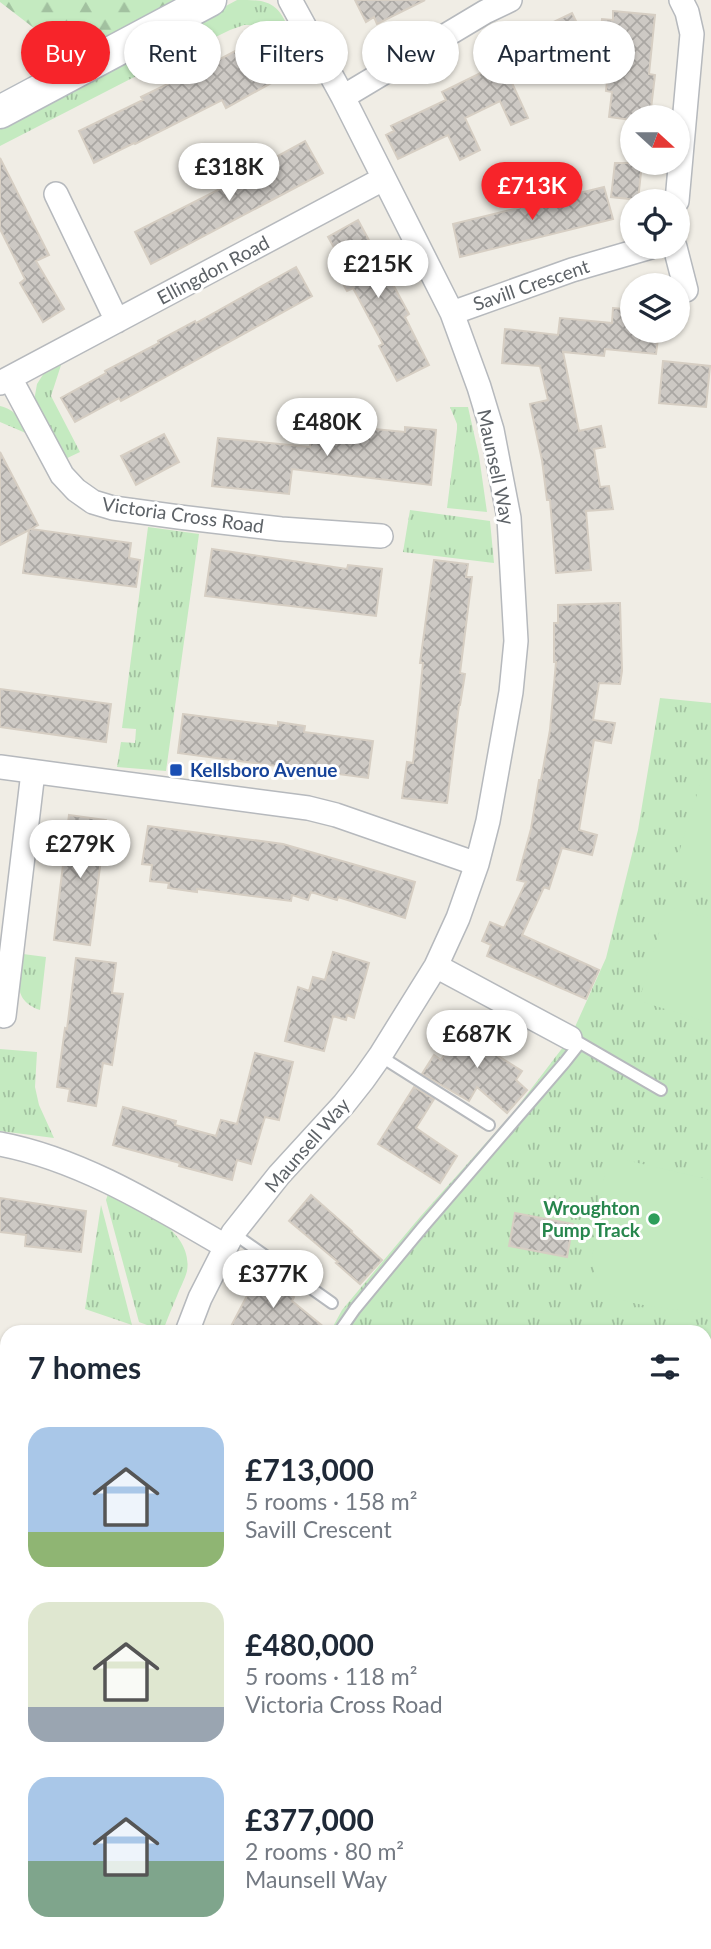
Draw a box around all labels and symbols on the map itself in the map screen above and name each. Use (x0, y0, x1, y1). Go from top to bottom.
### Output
north arrow (620, 105, 690, 175)
pin: £318K (180, 144, 278, 203)
pin: £713K (483, 162, 581, 222)
street label: Ellingdon Road (153, 230, 273, 309)
pin: £215K (329, 240, 427, 300)
street label: Savill Crescent (470, 254, 592, 315)
pin: £480K (278, 398, 376, 458)
street label: Maunsell Way (473, 407, 520, 527)
street label: Victoria Cross Road (101, 492, 265, 537)
place label: Kellsboro Avenue (190, 758, 338, 781)
marker: Kellsboro Avenue (168, 762, 184, 778)
pin: £279K (31, 820, 129, 880)
pin: £687K (428, 1010, 526, 1070)
street label: Maunsell Way (259, 1093, 354, 1197)
place label: Wroughton Pump Track (541, 1196, 641, 1241)
marker: Wroughton Pump Track (646, 1211, 662, 1227)
pin: £377K (224, 1250, 322, 1310)

